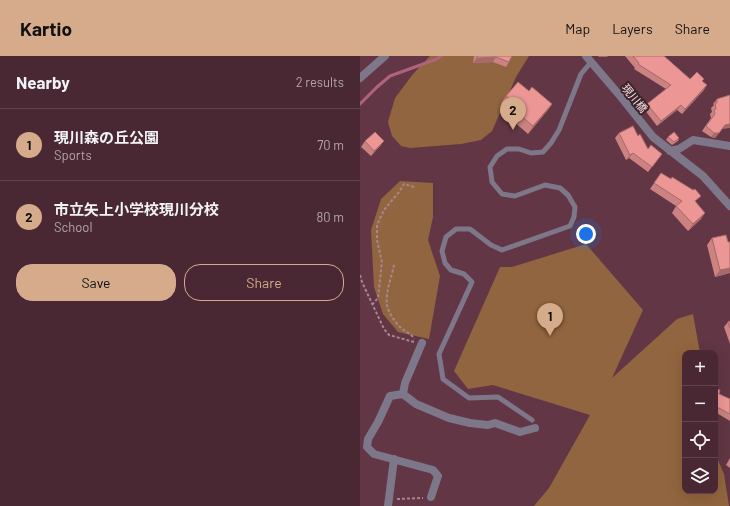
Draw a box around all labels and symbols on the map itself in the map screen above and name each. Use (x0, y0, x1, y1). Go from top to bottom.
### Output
street label: 現川橋 (620, 81, 650, 115)
pin: 2 (500, 97, 526, 130)
your location (576, 224, 596, 244)
pin: 1 (537, 303, 563, 336)

